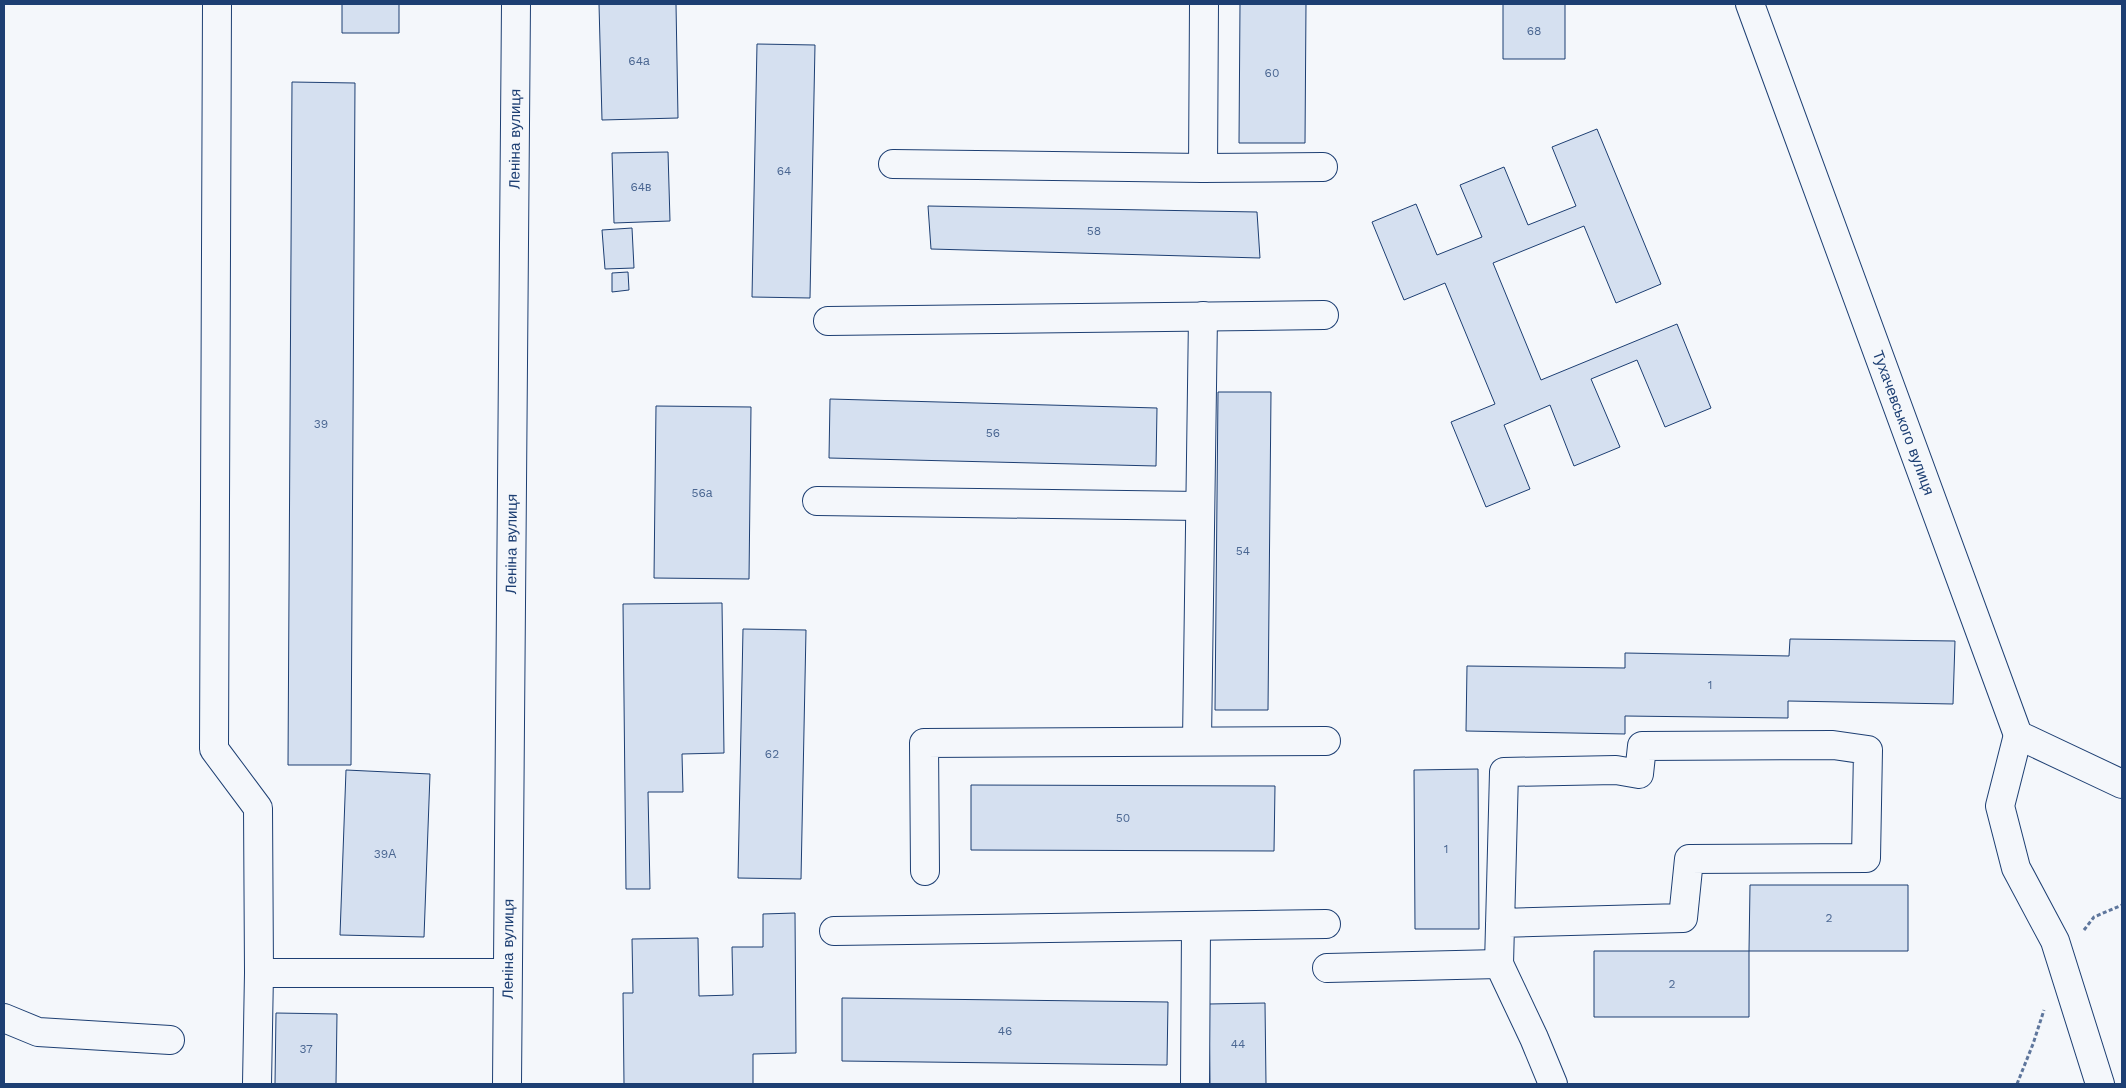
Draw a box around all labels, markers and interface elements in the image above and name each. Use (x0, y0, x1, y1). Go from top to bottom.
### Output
house number: 68 (1527, 24, 1541, 38)
house number: 64а (628, 54, 650, 68)
house number: 60 (1265, 66, 1279, 80)
street label: Леніна вулиця (505, 89, 524, 189)
house number: 64 (777, 164, 791, 178)
house number: 64в (630, 180, 652, 194)
house number: 58 (1087, 224, 1101, 238)
street label: Тухачевського вулиця (1869, 348, 1938, 498)
house number: 39 (314, 417, 328, 431)
house number: 56 (986, 426, 1000, 440)
house number: 56а (692, 486, 713, 500)
street label: Леніна вулиця (502, 494, 521, 594)
house number: 54 (1236, 544, 1250, 558)
house number: 1 (1708, 678, 1712, 692)
house number: 62 (765, 747, 779, 761)
house number: 50 (1116, 811, 1130, 825)
house number: 1 (1444, 842, 1448, 856)
house number: 39А (374, 847, 396, 861)
street label: Леніна вулиця (499, 899, 518, 999)
house number: 2 (1826, 911, 1833, 925)
house number: 2 (1669, 977, 1676, 991)
house number: 46 (998, 1024, 1012, 1038)
house number: 44 (1231, 1037, 1245, 1051)
house number: 37 (299, 1042, 313, 1056)

